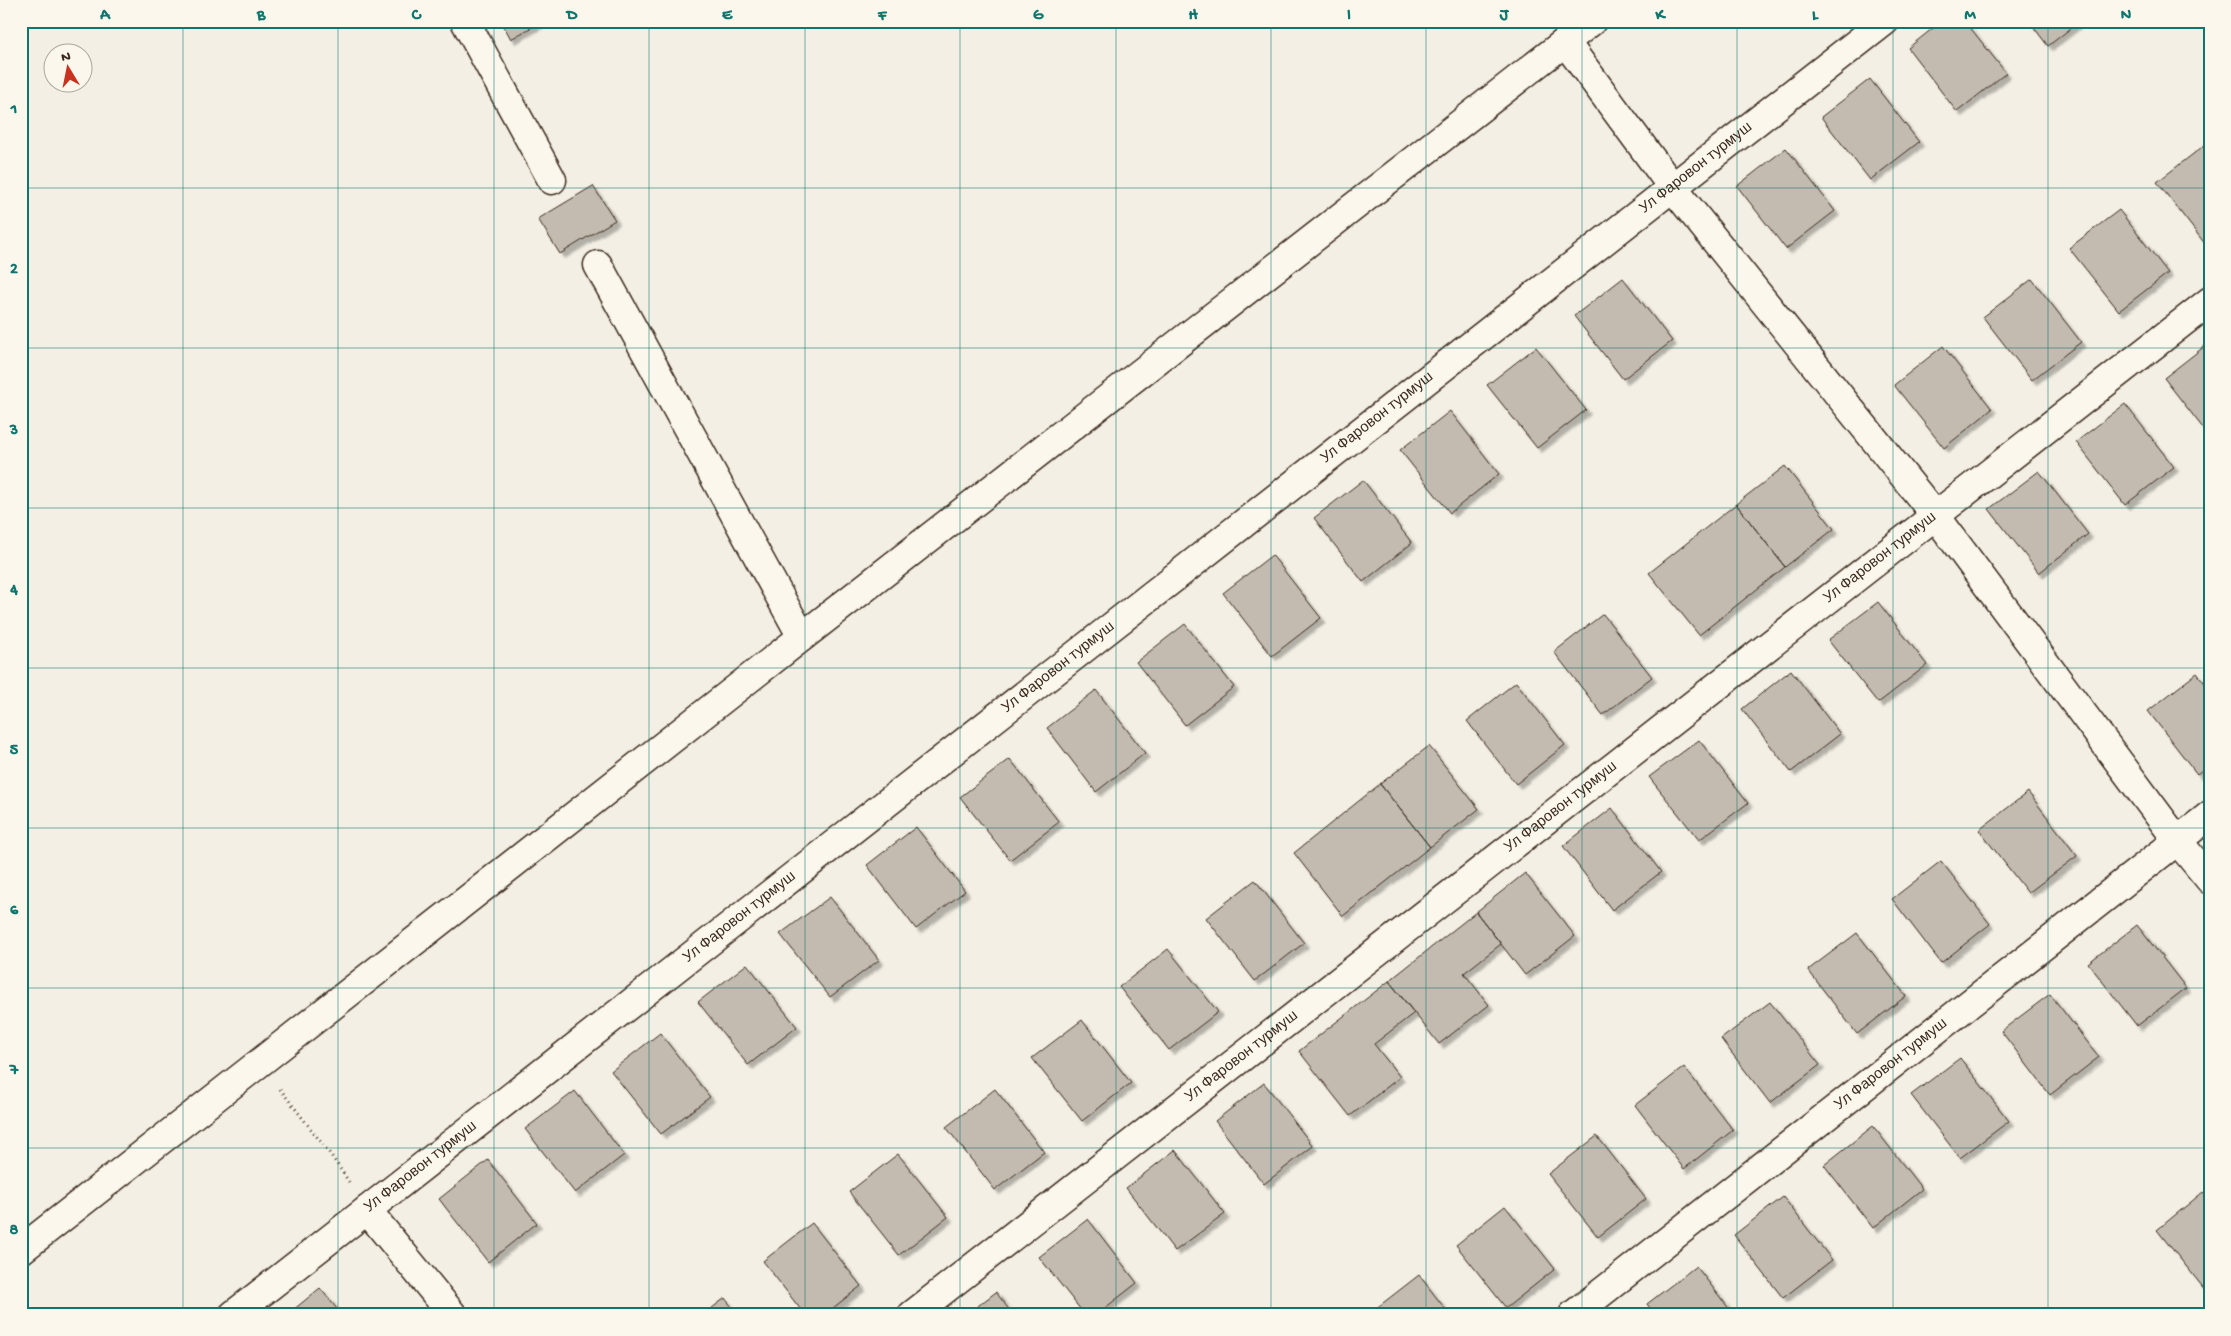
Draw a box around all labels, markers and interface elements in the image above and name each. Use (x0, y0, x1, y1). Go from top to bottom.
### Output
text: A (99, 7, 111, 26)
text: B (256, 7, 266, 26)
text: C (411, 7, 422, 26)
text: D (565, 7, 578, 26)
text: E (722, 7, 733, 26)
text: F (877, 7, 888, 26)
text: G (1033, 7, 1044, 26)
text: H (1188, 7, 1198, 26)
text: I (1347, 7, 1351, 26)
text: J (1499, 7, 1510, 26)
text: K (1655, 7, 1667, 26)
text: L (1812, 7, 1819, 26)
text: M (1964, 7, 1976, 26)
text: N (2121, 7, 2132, 26)
north arrow (42, 42, 92, 92)
text: N (60, 48, 72, 67)
text: 1 (10, 101, 17, 120)
street label: Ул Фаровон турмуш (1637, 119, 1756, 218)
text: 2 (10, 261, 18, 280)
street label: Ул Фаровон турмуш (1318, 369, 1438, 468)
text: 3 (9, 422, 18, 441)
street label: Ул Фаровон турмуш (1821, 509, 1940, 608)
text: 4 (9, 582, 18, 601)
street label: Ул Фаровон турмуш (999, 618, 1119, 718)
text: 5 (10, 742, 19, 761)
street label: Ул Фаровон турмуш (1501, 758, 1621, 857)
street label: Ул Фаровон турмуш (680, 868, 800, 968)
text: 6 (10, 902, 19, 921)
street label: Ул Фаровон турмуш (1182, 1007, 1302, 1107)
street label: Ул Фаровон турмуш (1832, 1015, 1951, 1115)
text: 7 (9, 1062, 19, 1081)
street label: Ул Фаровон турмуш (361, 1118, 481, 1217)
text: 8 (10, 1222, 19, 1241)

